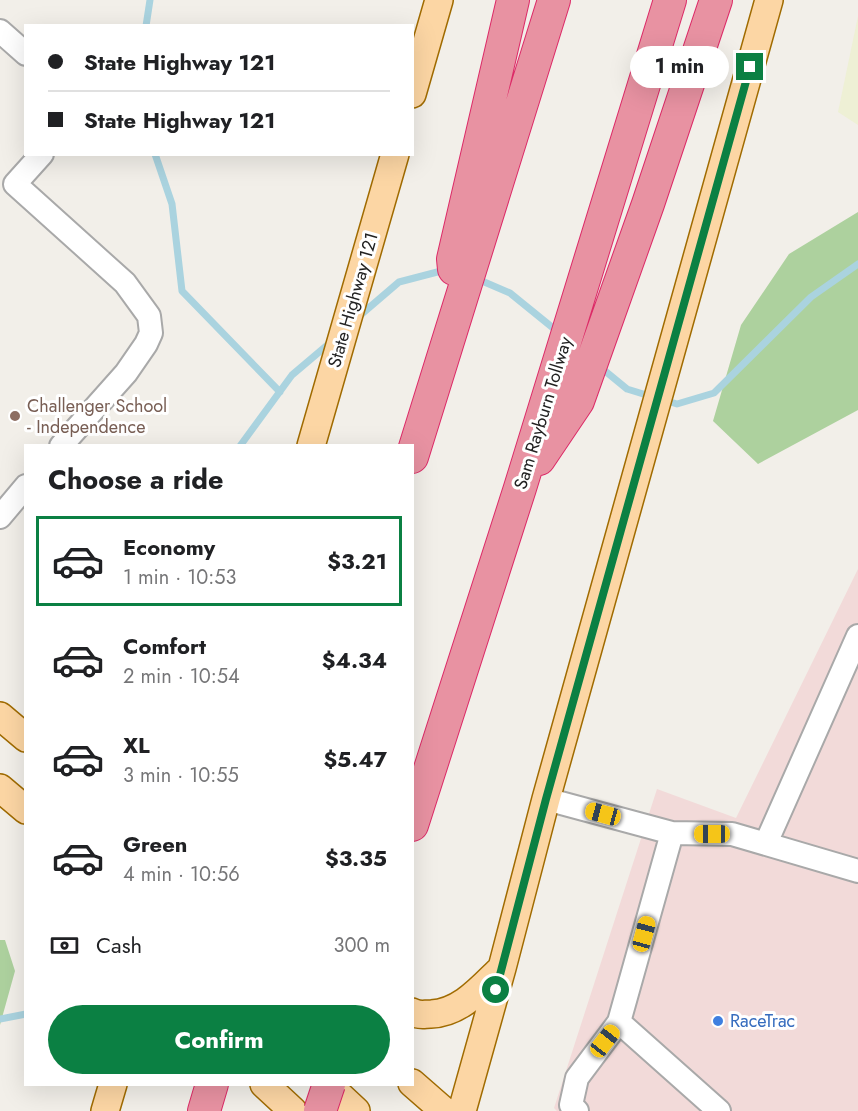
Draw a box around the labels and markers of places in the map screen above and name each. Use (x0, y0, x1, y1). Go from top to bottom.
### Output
place label: Challenger School - Independence (27, 393, 167, 440)
marker: Challenger School - Independence (8, 409, 22, 423)
place label: RaceTrac (730, 1008, 795, 1034)
marker: RaceTrac (711, 1014, 725, 1028)

